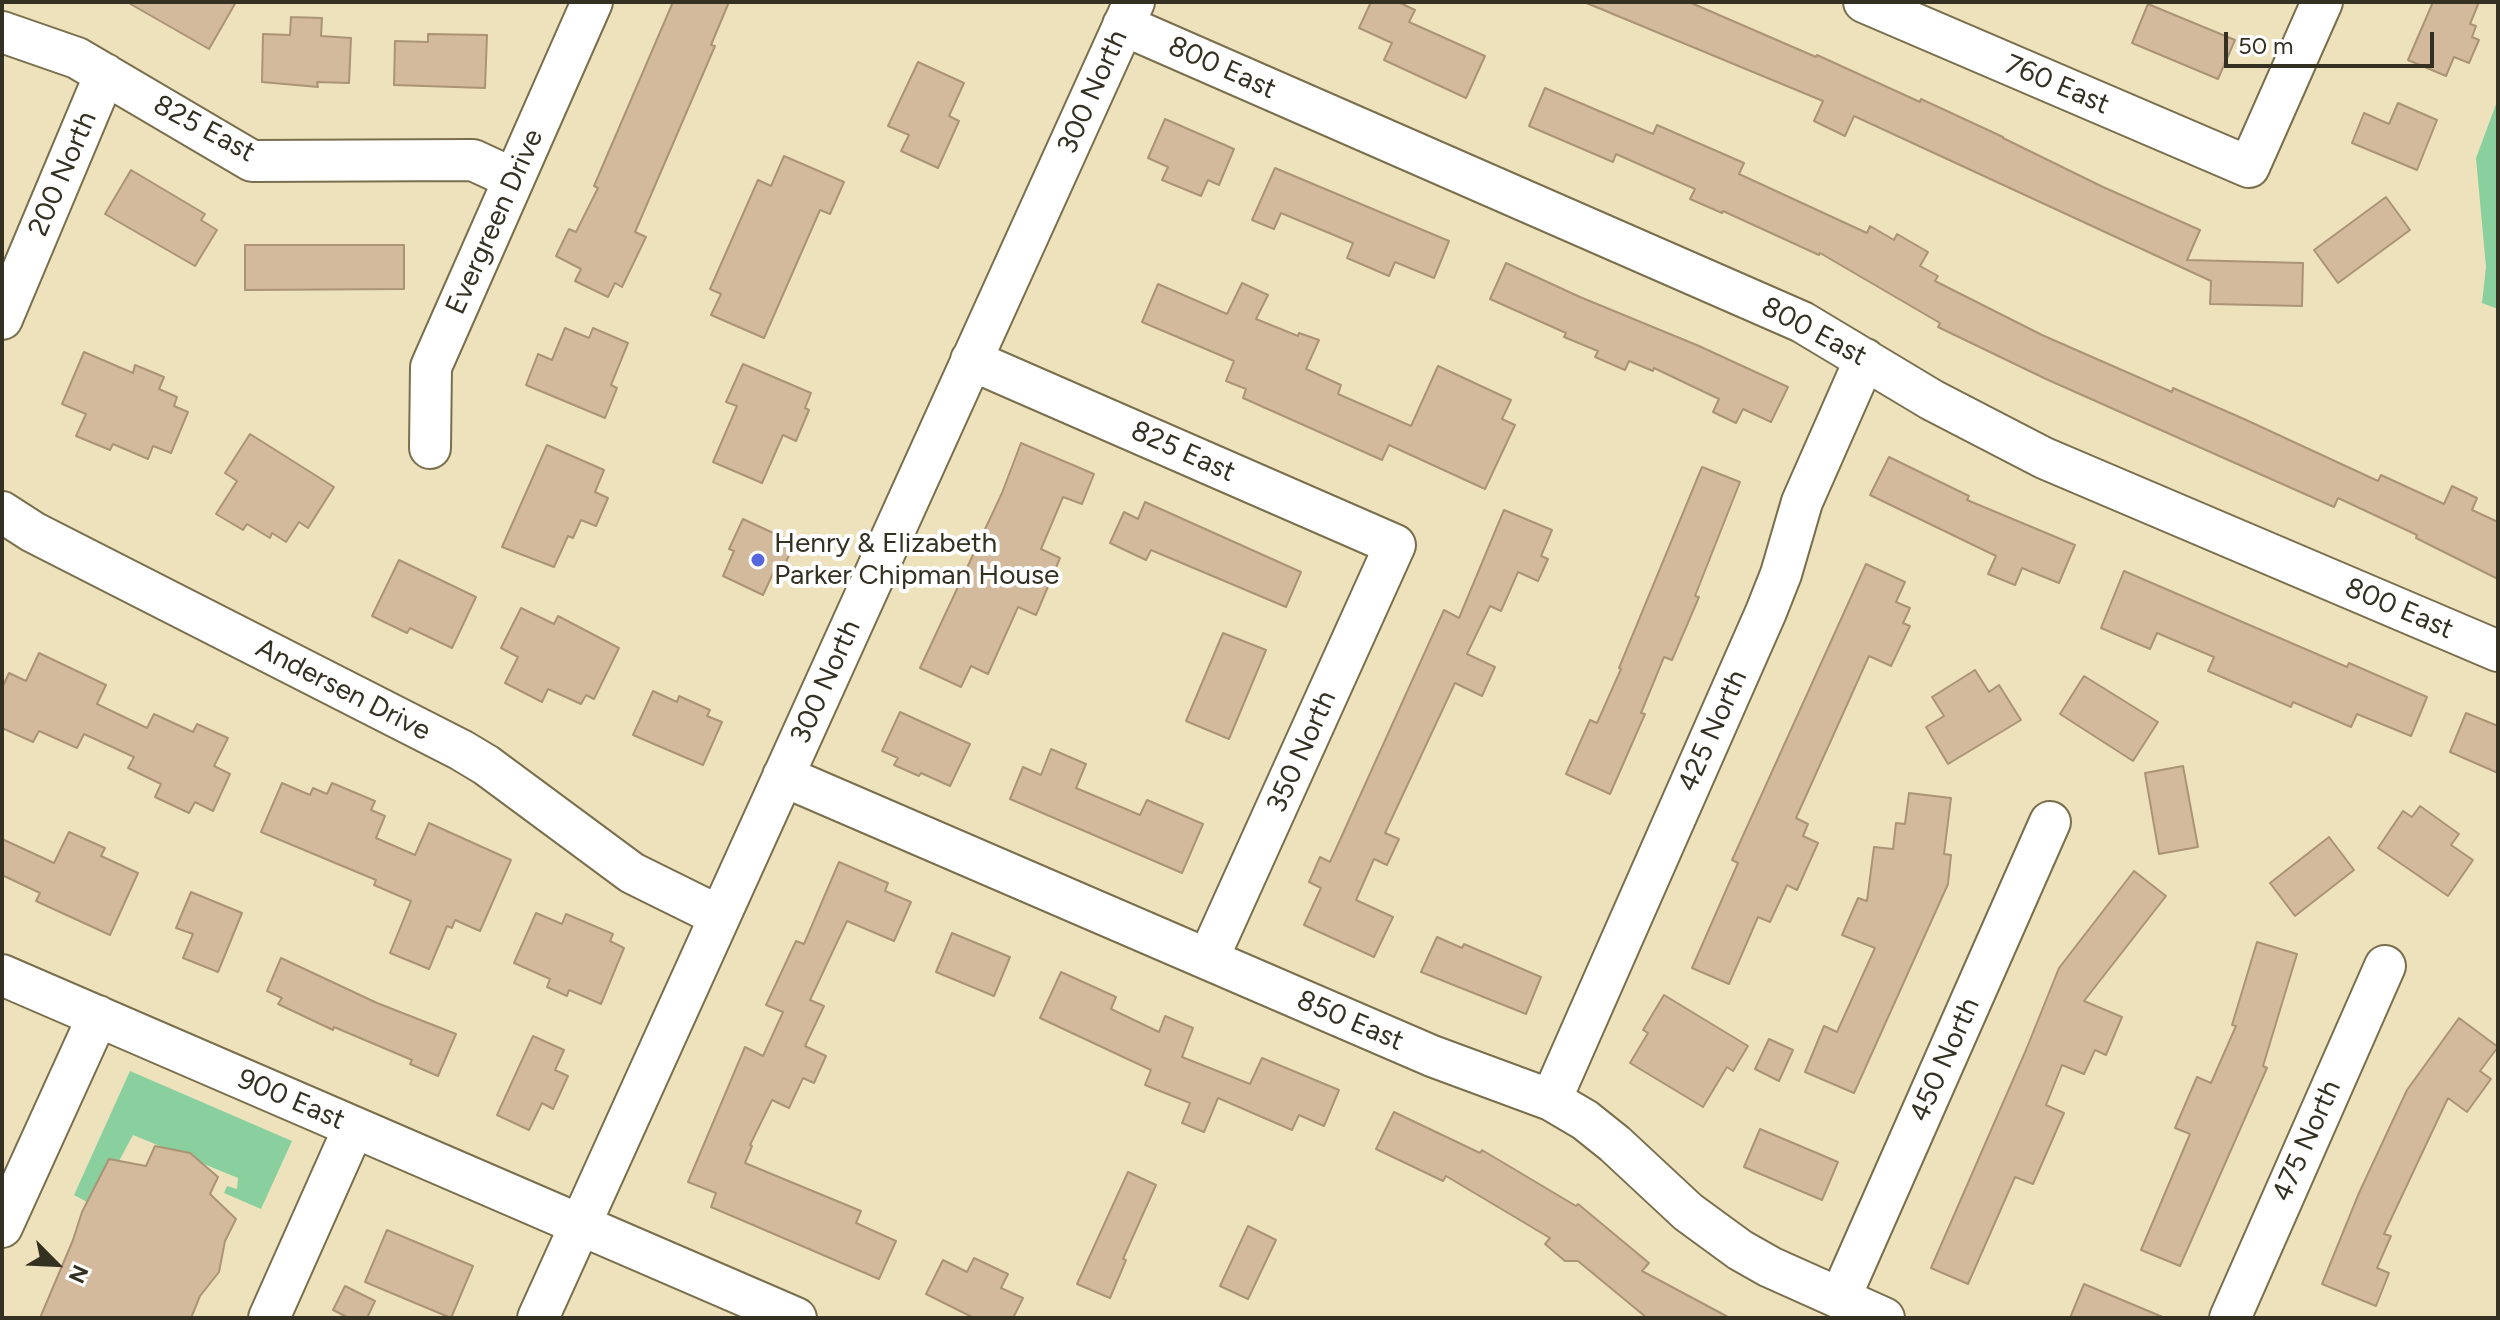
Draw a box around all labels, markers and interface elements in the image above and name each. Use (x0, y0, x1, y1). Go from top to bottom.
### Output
scale bar (2228, 16, 2438, 66)
street label: 300 North (1051, 25, 1135, 159)
street label: 800 East (1163, 29, 1281, 107)
text: 50 m (2238, 31, 2294, 60)
street label: 760 East (2000, 48, 2114, 122)
street label: 825 East (147, 88, 261, 170)
street label: 200 North (22, 107, 104, 241)
street label: Evergreen Drive (439, 124, 551, 320)
street label: 800 East (1756, 290, 1872, 374)
street label: 825 East (1126, 414, 1240, 490)
place label: Henry & Elizabeth Parker Chipman House (774, 527, 1059, 593)
marker: Henry & Elizabeth Parker Chipman House (749, 551, 767, 569)
street label: 800 East (2340, 571, 2458, 647)
street label: 300 North (784, 615, 868, 749)
street label: Andersen Drive (250, 632, 436, 748)
street label: 425 North (1671, 665, 1755, 797)
street label: 350 North (1260, 686, 1344, 818)
street label: 850 East (1292, 984, 1408, 1058)
street label: 450 North (1903, 993, 1987, 1127)
street label: 900 East (232, 1062, 350, 1138)
street label: 475 North (2265, 1075, 2349, 1207)
north arrow (16, 1224, 96, 1304)
text: N (63, 1261, 94, 1287)

